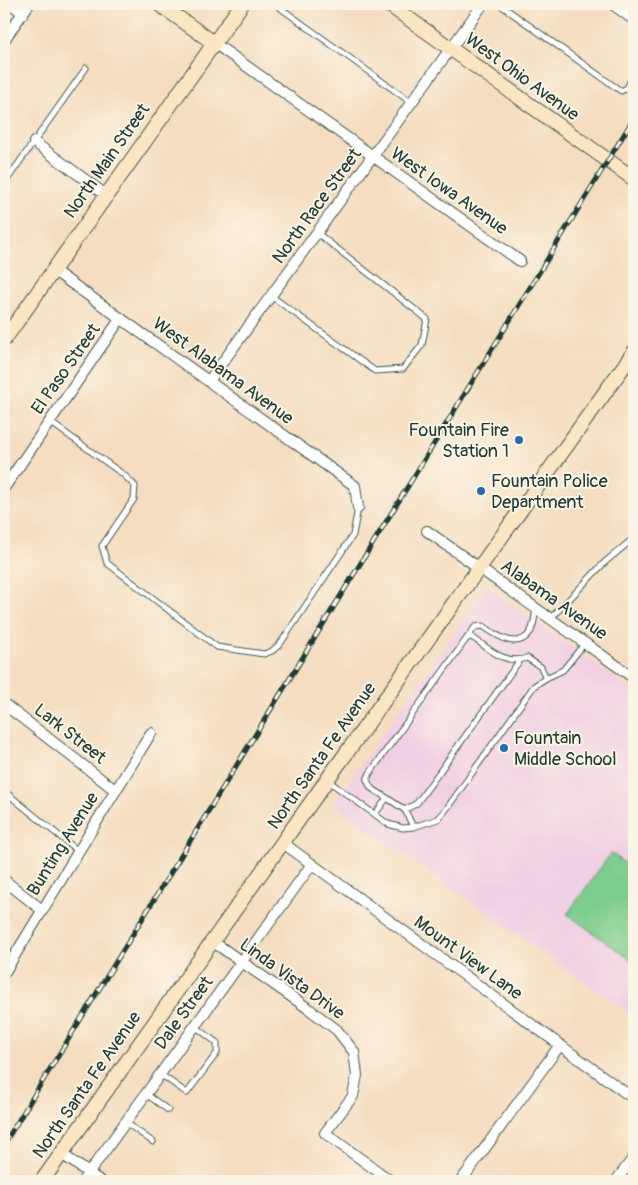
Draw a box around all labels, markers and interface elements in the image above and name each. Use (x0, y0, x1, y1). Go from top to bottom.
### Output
street label: West Ohio Avenue (460, 28, 584, 126)
street label: North Main Street (59, 98, 156, 223)
street label: West Iowa Avenue (386, 142, 512, 240)
street label: North Race Street (267, 143, 367, 268)
street label: West Alabama Avenue (148, 312, 298, 430)
street label: El Paso Street (26, 319, 106, 419)
place label: Fountain Fire Station 1 (409, 419, 509, 463)
marker: Fountain Fire Station 1 (513, 434, 525, 446)
place label: Fountain Police Department (491, 470, 608, 514)
marker: Fountain Police Department (475, 485, 487, 497)
street label: Alabama Avenue (496, 555, 612, 645)
street label: North Santa Fe Avenue (263, 678, 381, 834)
street label: Lark Street (29, 699, 111, 770)
place label: Fountain Middle School (514, 727, 617, 771)
marker: Fountain Middle School (498, 742, 510, 754)
street label: Bunting Avenue (22, 788, 104, 900)
street label: Mount View Lane (409, 911, 527, 1005)
street label: Linda Vista Drive (235, 933, 349, 1025)
street label: Dale Street (150, 971, 219, 1054)
street label: North Santa Fe Avenue (28, 1007, 146, 1163)

